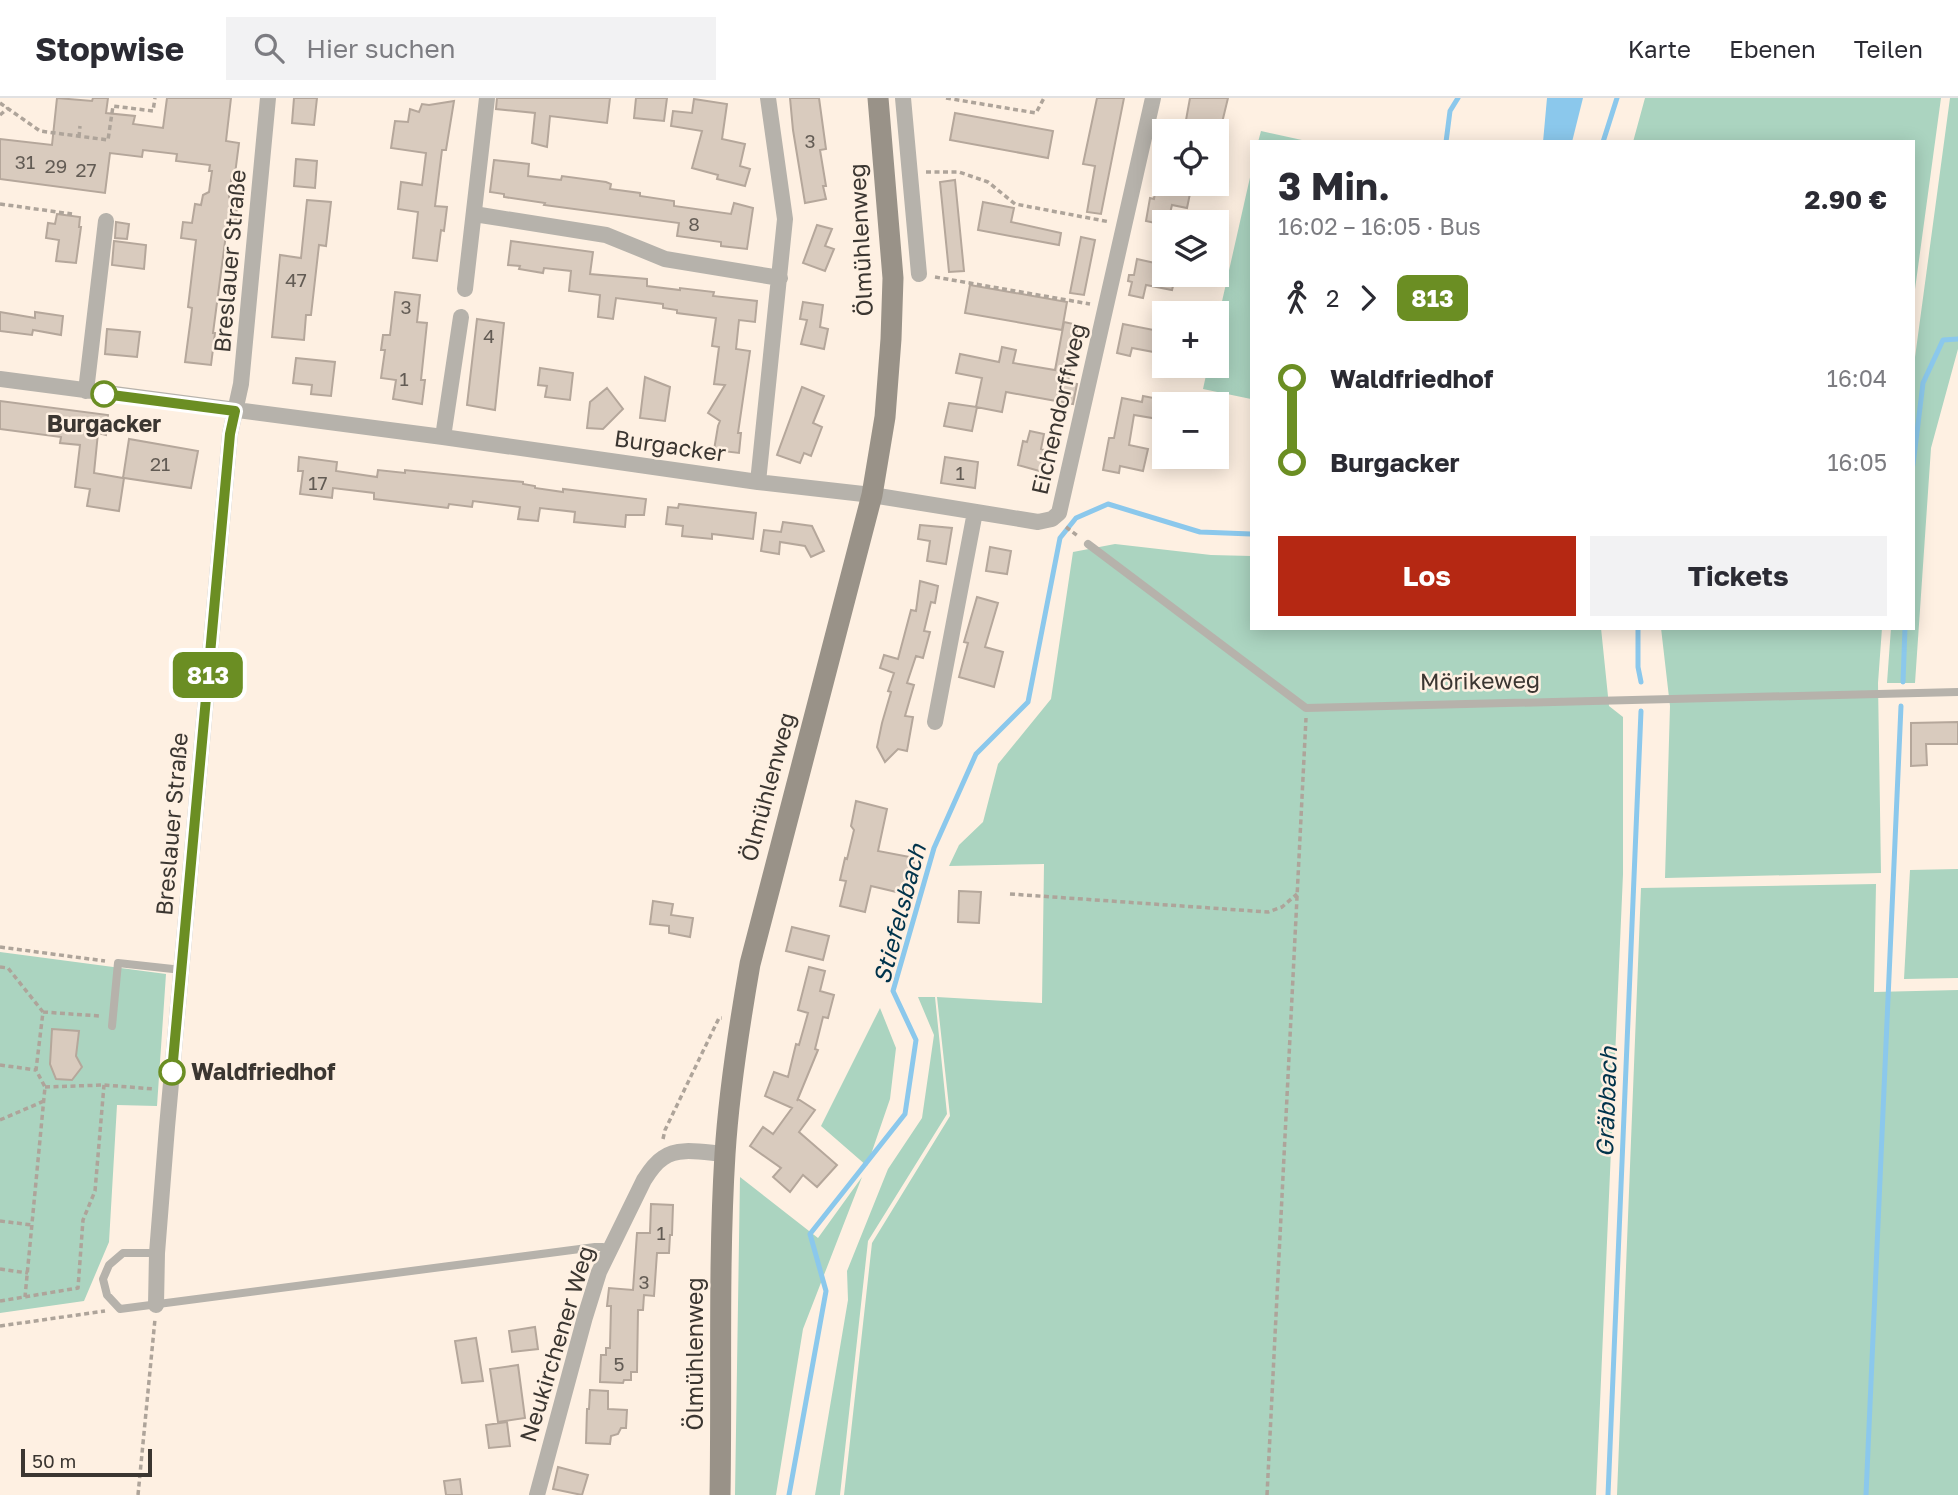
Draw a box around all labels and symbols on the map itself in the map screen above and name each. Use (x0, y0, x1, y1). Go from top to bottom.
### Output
house number: 3 (804, 129, 816, 152)
house number: 31 (15, 150, 35, 173)
house number: 29 (45, 154, 67, 177)
house number: 27 (75, 158, 97, 181)
street label: Ölmühlenweg (842, 163, 878, 317)
street label: Breslauer Straße (207, 168, 251, 354)
house number: 8 (688, 212, 700, 235)
house number: 47 (285, 268, 307, 291)
house number: 3 (400, 295, 412, 318)
street label: Eichendorffweg (1025, 320, 1091, 497)
house number: 4 (483, 324, 495, 347)
house number: 1 (399, 367, 409, 390)
marker: Burgacker (91, 381, 117, 407)
place label: Burgacker (47, 409, 161, 437)
street label: Burgacker (612, 423, 728, 467)
house number: 21 (150, 452, 170, 475)
house number: 1 (955, 461, 965, 484)
house number: 17 (308, 471, 328, 494)
line badge: 813 (168, 652, 248, 698)
street label: Mörikeweg (1420, 665, 1540, 695)
street label: Ölmühlenweg (734, 709, 800, 864)
street label: Breslauer Straße (149, 731, 193, 917)
water label: Stiefelsbach (866, 839, 931, 987)
water label: Gräbbach (1589, 1045, 1622, 1158)
place label: Waldfriedhof (191, 1057, 336, 1085)
marker: Waldfriedhof (159, 1059, 185, 1085)
house number: 1 (656, 1221, 666, 1244)
street label: Neukirchener Weg (513, 1242, 599, 1445)
house number: 3 (638, 1270, 650, 1293)
street label: Ölmühlenweg (680, 1277, 708, 1431)
house number: 5 (613, 1352, 625, 1375)
scale bar (21, 1446, 152, 1478)

